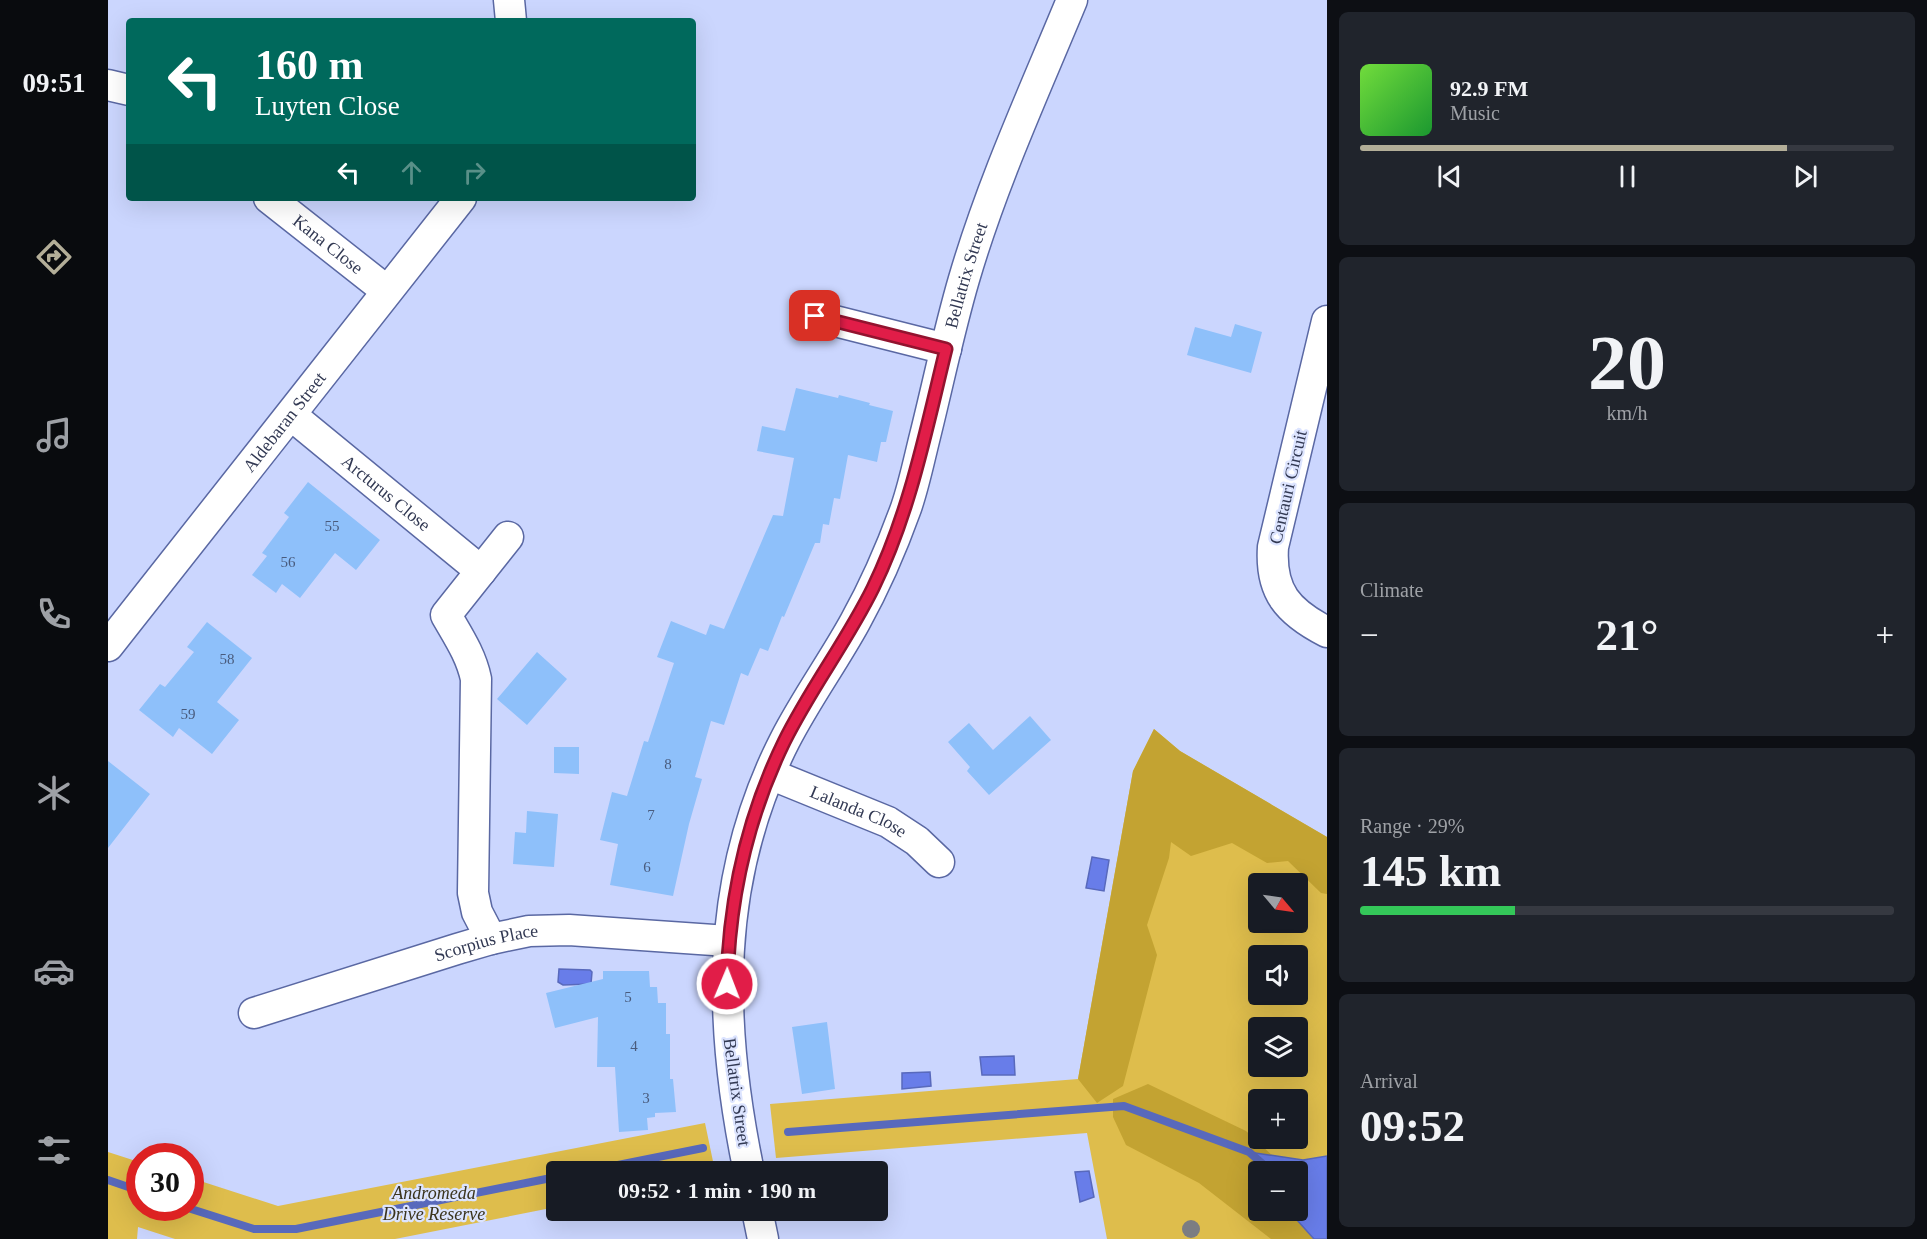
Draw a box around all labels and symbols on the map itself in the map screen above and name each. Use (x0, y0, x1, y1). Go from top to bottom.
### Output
street label: Kana Close (289, 211, 367, 278)
street label: Bellatrix Street (941, 220, 991, 331)
pin (789, 290, 840, 341)
street label: Aldebaran Street (239, 368, 330, 476)
street label: Centauri Circuit (1265, 428, 1311, 546)
street label: Arcturus Close (338, 451, 434, 535)
house number: 55 (325, 518, 340, 534)
house number: 56 (281, 554, 296, 570)
house number: 58 (220, 651, 235, 667)
house number: 59 (181, 706, 196, 722)
house number: 8 (664, 756, 672, 772)
street label: Lalanda Close (807, 781, 911, 842)
house number: 7 (647, 807, 655, 823)
house number: 6 (643, 859, 651, 875)
north arrow (1248, 873, 1308, 933)
street label: Scorpius Place (432, 921, 538, 965)
position arrow (695, 952, 759, 1016)
house number: 5 (624, 989, 632, 1005)
street label: Bellatrix Street (719, 1036, 755, 1148)
house number: 4 (630, 1038, 638, 1054)
house number: 3 (642, 1090, 650, 1106)
speed limit sign: 30 (126, 1143, 204, 1221)
park label: Andromeda Drive Reserve (382, 1183, 485, 1224)

